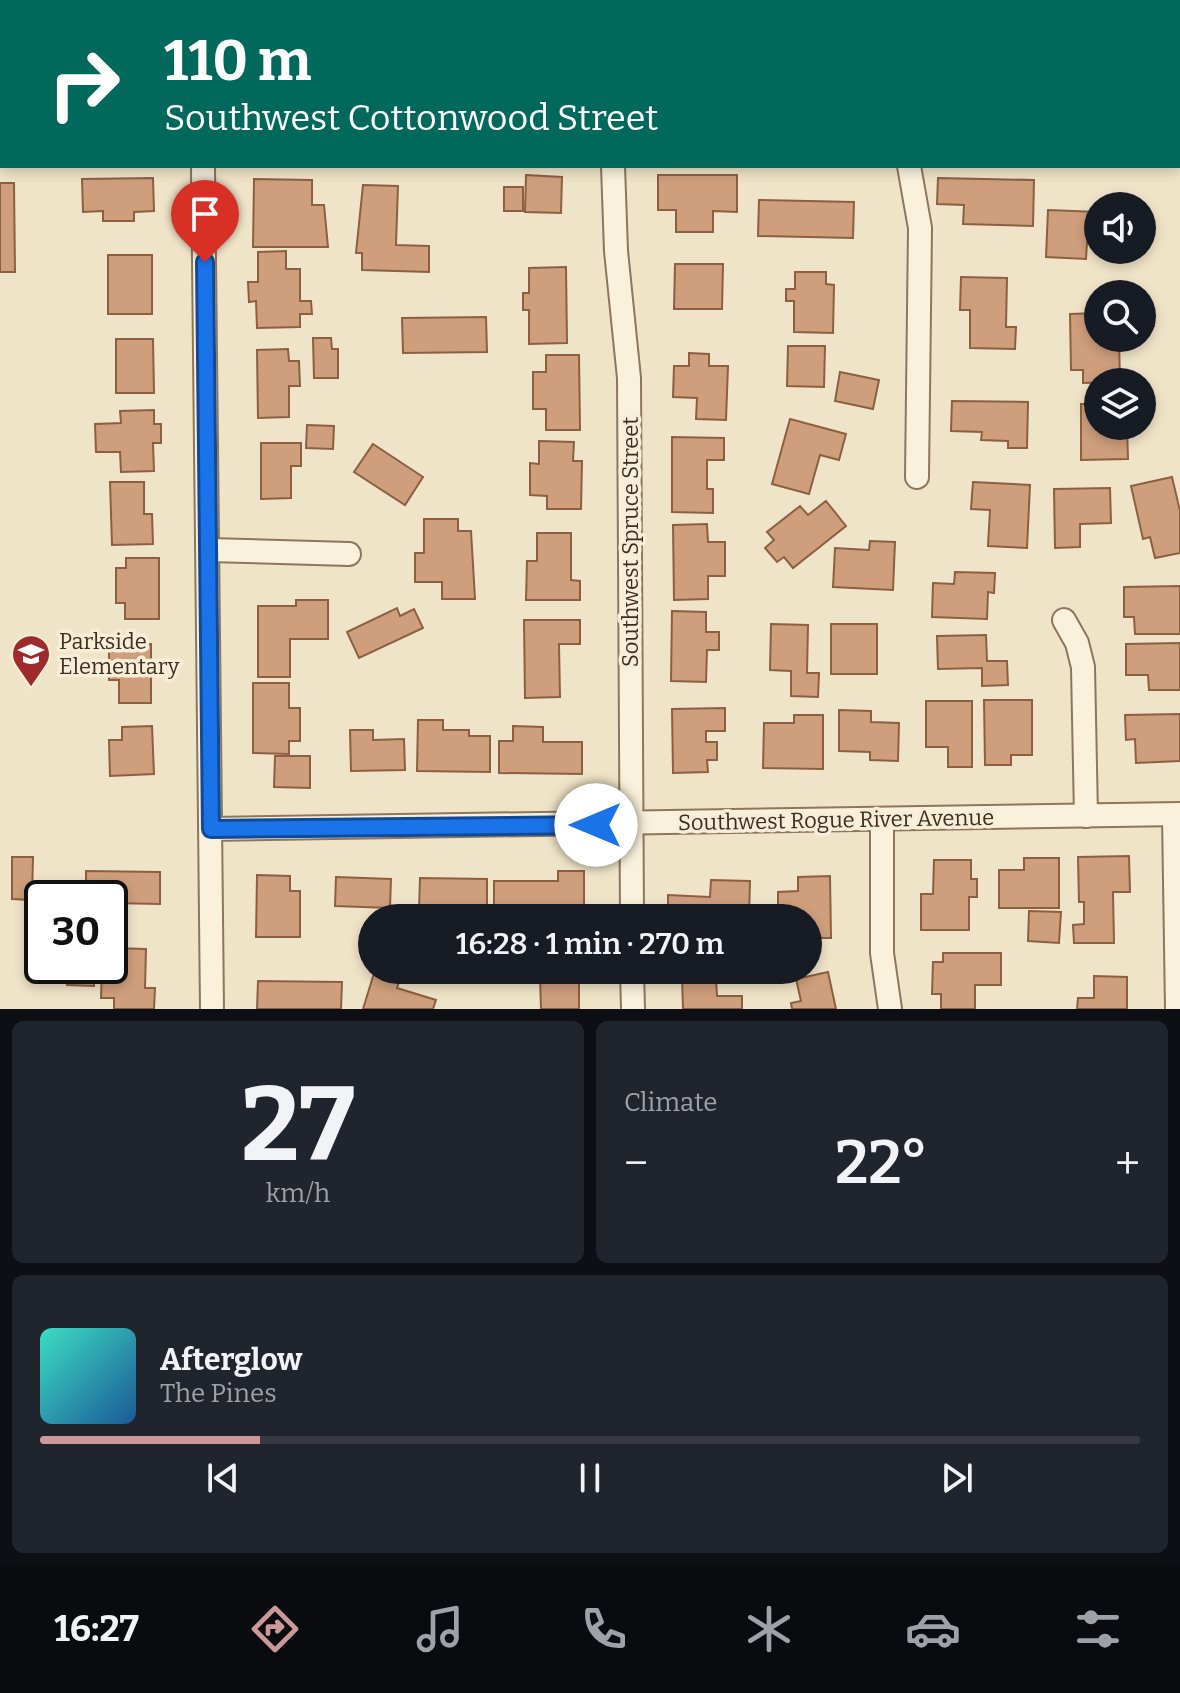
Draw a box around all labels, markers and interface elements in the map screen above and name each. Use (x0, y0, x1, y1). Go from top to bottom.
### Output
text: 110 m (164, 28, 311, 95)
icon: right (32, 32, 136, 136)
text: Southwest Cottonwood Street (164, 96, 658, 140)
pin (171, 180, 239, 262)
icon: arrive (183, 192, 227, 236)
map controls (1084, 192, 1156, 440)
button: sound (1084, 192, 1156, 264)
button: search (1084, 280, 1156, 352)
button: layers (1084, 368, 1156, 440)
street label: Southwest Spruce Street (617, 417, 644, 667)
place label: Parkside Elementary (59, 628, 180, 680)
school or university icon: Parkside Elementary (10, 633, 52, 688)
position arrow (554, 783, 638, 867)
street label: Southwest Rogue River Avenue (678, 804, 994, 836)
speed limit sign: 30 (24, 880, 128, 984)
text: 16:28 · 1 min · 270 m (456, 926, 724, 962)
text: 27 (241, 1063, 355, 1188)
text: Climate (624, 1087, 718, 1118)
text: 22° (835, 1127, 928, 1199)
text: − (624, 1137, 648, 1190)
text: + (1115, 1137, 1140, 1190)
text: km/h (266, 1178, 330, 1209)
text: Afterglow (160, 1342, 302, 1378)
text: The Pines (160, 1378, 277, 1409)
icon: previous (201, 1456, 245, 1500)
icon: pause (568, 1456, 612, 1500)
icon: next (935, 1456, 979, 1500)
icon: directions (247, 1601, 303, 1657)
icon: music (412, 1601, 468, 1657)
icon: phone (576, 1601, 632, 1657)
icon: climate (741, 1601, 797, 1657)
icon: car (905, 1601, 961, 1657)
icon: filters (1070, 1601, 1126, 1657)
text: 16:27 (54, 1607, 139, 1651)

